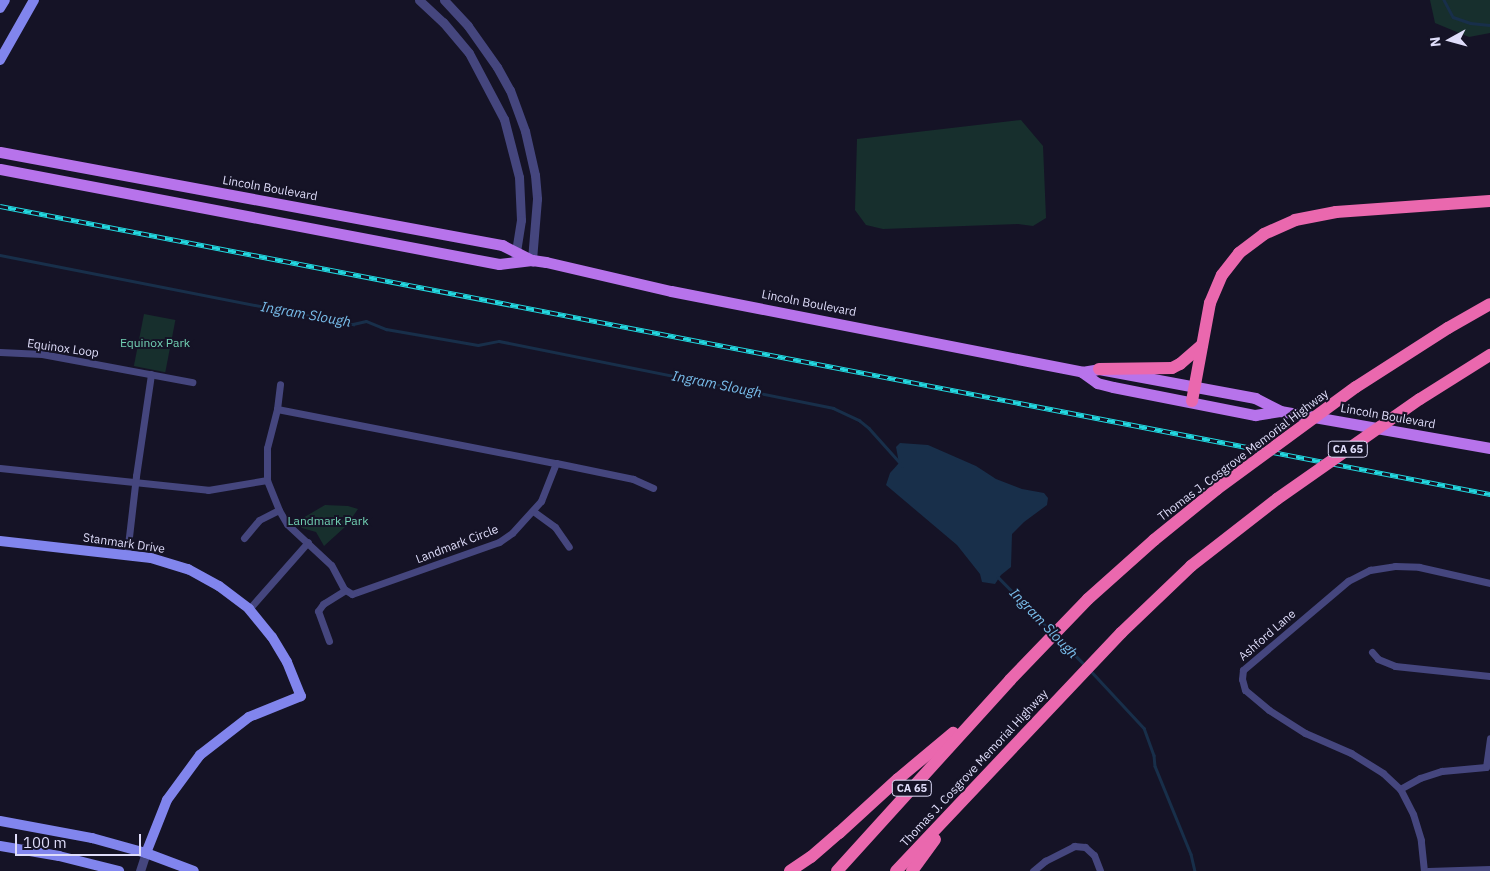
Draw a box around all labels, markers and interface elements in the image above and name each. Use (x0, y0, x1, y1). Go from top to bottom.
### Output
north arrow (1425, 15, 1475, 65)
text: N (1426, 36, 1445, 48)
street label: Lincoln Boulevard (221, 173, 319, 203)
street label: Lincoln Boulevard (760, 287, 858, 319)
water label: Ingram Slough (260, 298, 352, 330)
street label: Equinox Loop (26, 336, 100, 360)
park label: Equinox Park (120, 336, 190, 350)
water label: Ingram Slough (671, 367, 763, 401)
street label: Thomas J. Cosgrove Memorial Highway (1155, 386, 1331, 524)
street label: Lincoln Boulevard (1339, 401, 1437, 431)
road number: CA 65 (1327, 440, 1369, 458)
park label: Landmark Park (288, 514, 368, 528)
street label: Landmark Circle (414, 522, 500, 566)
street label: Stanmark Drive (82, 530, 166, 556)
water label: Ingram Slough (1006, 584, 1082, 662)
street label: Ashford Lane (1236, 606, 1298, 664)
street label: Thomas J. Cosgrove Memorial Highway (897, 686, 1051, 850)
road number: CA 65 (891, 780, 933, 796)
scale bar (18, 824, 144, 856)
text: 100 m (23, 833, 67, 852)

